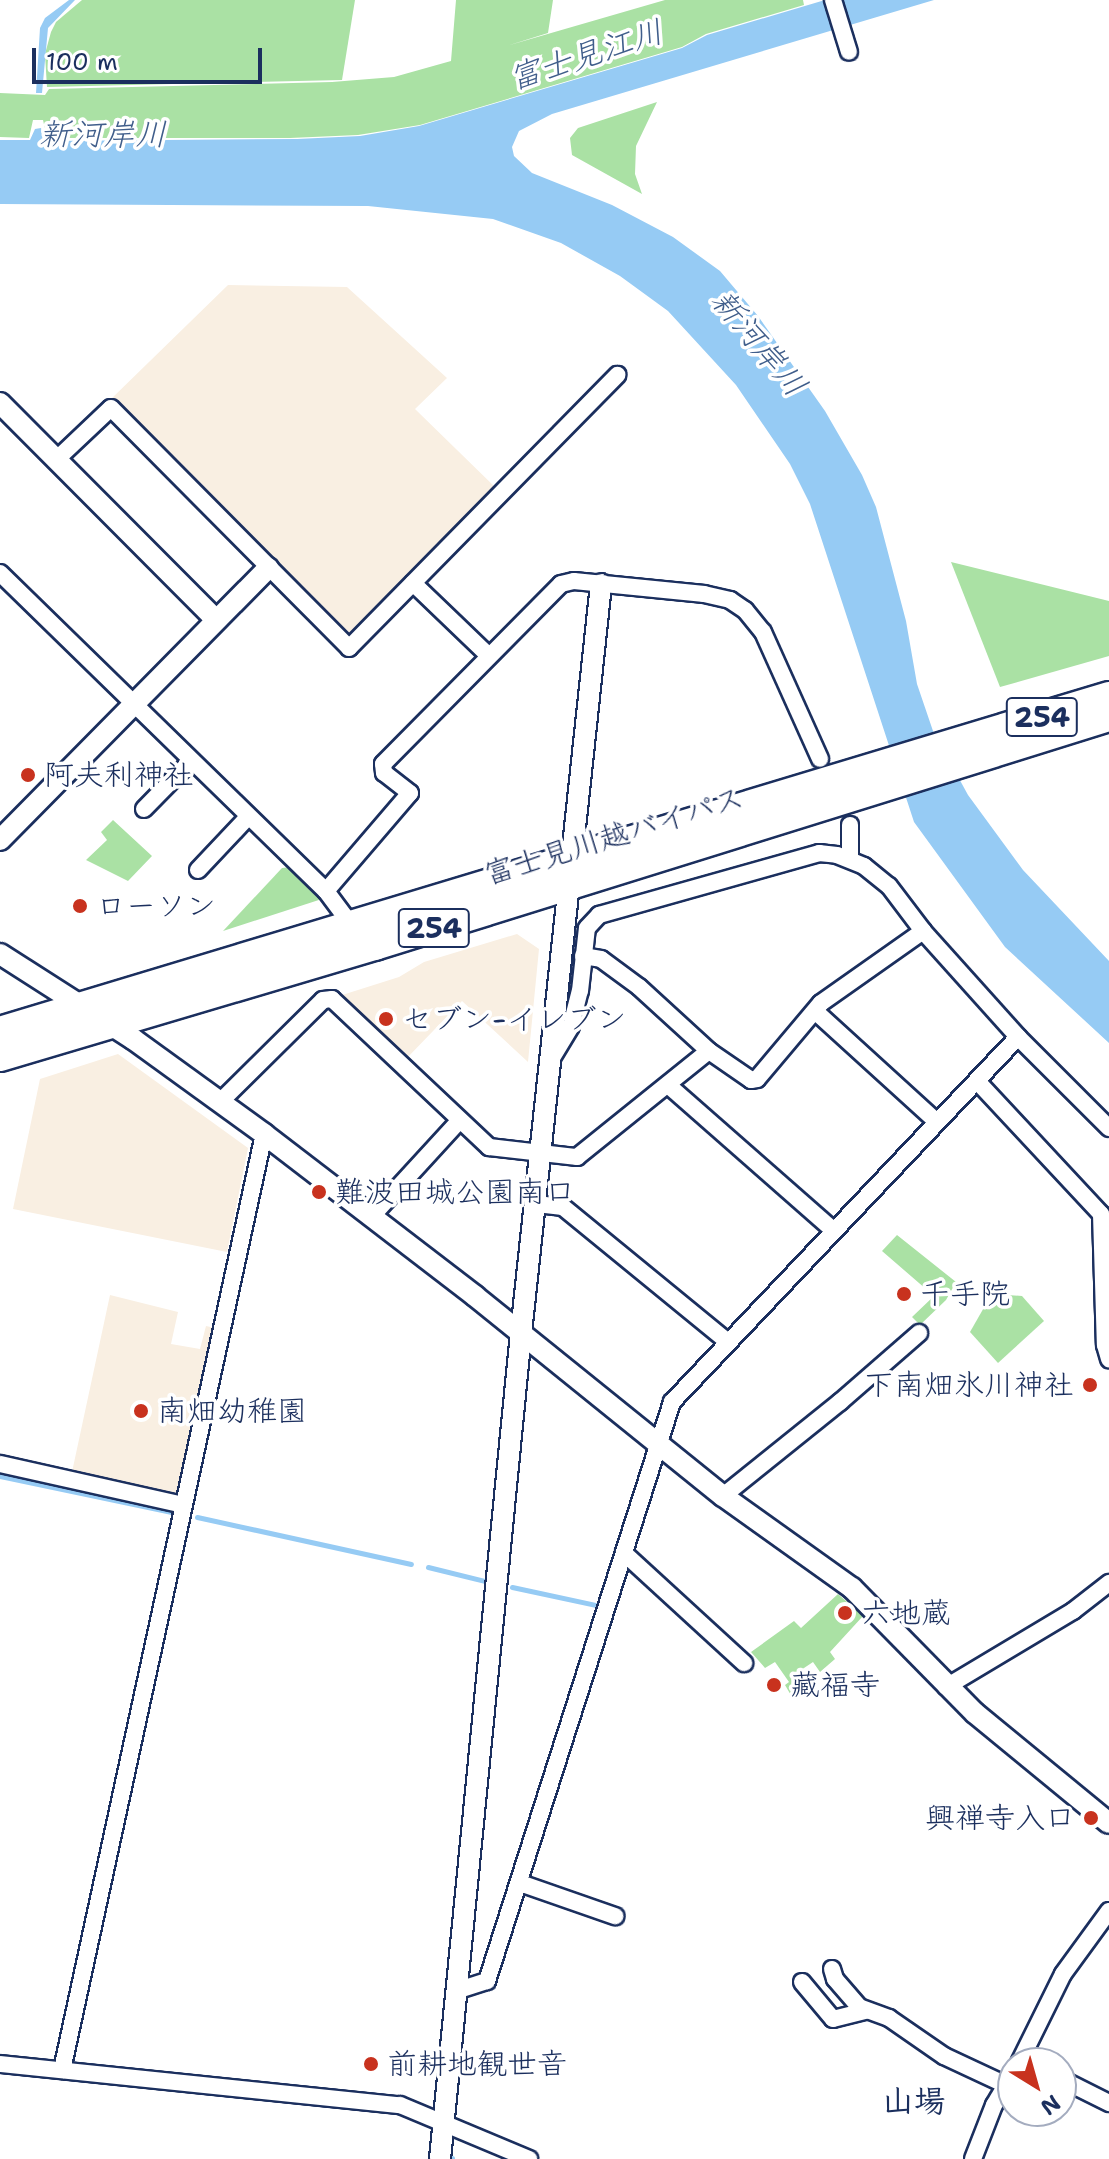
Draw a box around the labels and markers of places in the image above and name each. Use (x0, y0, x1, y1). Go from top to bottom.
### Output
place label: 阿夫利神社 (44, 757, 194, 793)
marker: 阿夫利神社 (19, 766, 37, 784)
place label: ローソン (96, 888, 216, 924)
marker: ローソン (71, 897, 89, 915)
place label: セブン-イレブン (402, 1001, 626, 1037)
marker: セブン-イレブン (377, 1010, 395, 1028)
place label: 難波田城公園南口 (335, 1174, 575, 1210)
marker: 難波田城公園南口 (310, 1183, 328, 1201)
place label: 千手院 (920, 1276, 1010, 1312)
marker: 千手院 (895, 1285, 913, 1303)
place label: 下南畑氷川神社 (864, 1367, 1074, 1403)
marker: 下南畑氷川神社 (1081, 1376, 1099, 1394)
place label: 南畑幼稚園 (157, 1393, 307, 1429)
marker: 南畑幼稚園 (132, 1402, 150, 1420)
place label: 六地蔵 (861, 1595, 951, 1631)
marker: 六地蔵 (836, 1604, 854, 1622)
place label: 藏福寺 (790, 1667, 880, 1703)
marker: 藏福寺 (765, 1676, 783, 1694)
place label: 興禅寺入口 (925, 1800, 1075, 1836)
marker: 興禅寺入口 (1082, 1809, 1100, 1827)
place label: 前耕地観世音 (387, 2046, 567, 2082)
marker: 前耕地観世音 (362, 2055, 380, 2073)

